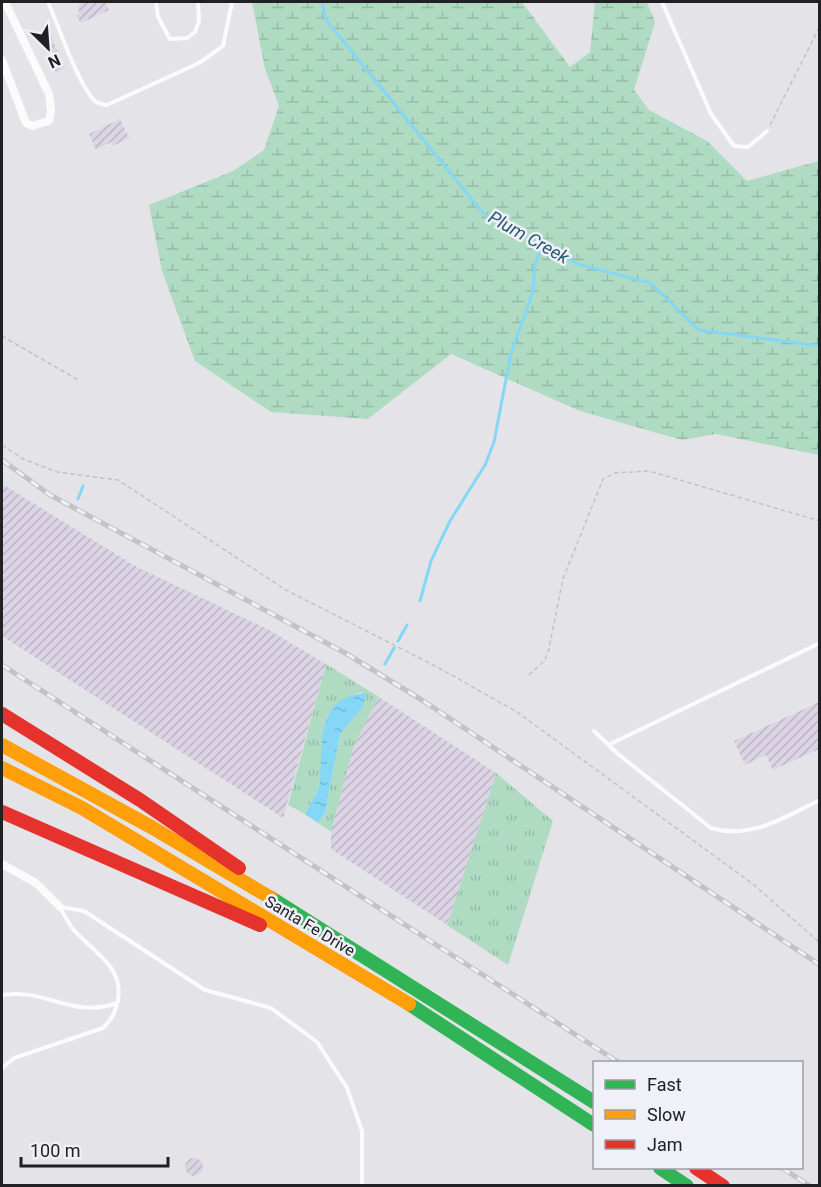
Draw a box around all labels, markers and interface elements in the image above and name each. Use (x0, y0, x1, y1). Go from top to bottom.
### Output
north arrow (18, 18, 78, 78)
text: N (45, 50, 63, 72)
water label: Plum Creek (485, 206, 574, 268)
street label: Santa Fe Drive (261, 892, 359, 960)
legend (593, 1061, 803, 1169)
text: Fast (647, 1074, 682, 1095)
text: Slow (647, 1104, 686, 1125)
scale bar (21, 1130, 168, 1168)
text: Jam (647, 1134, 683, 1155)
text: 100 m (30, 1140, 81, 1161)

